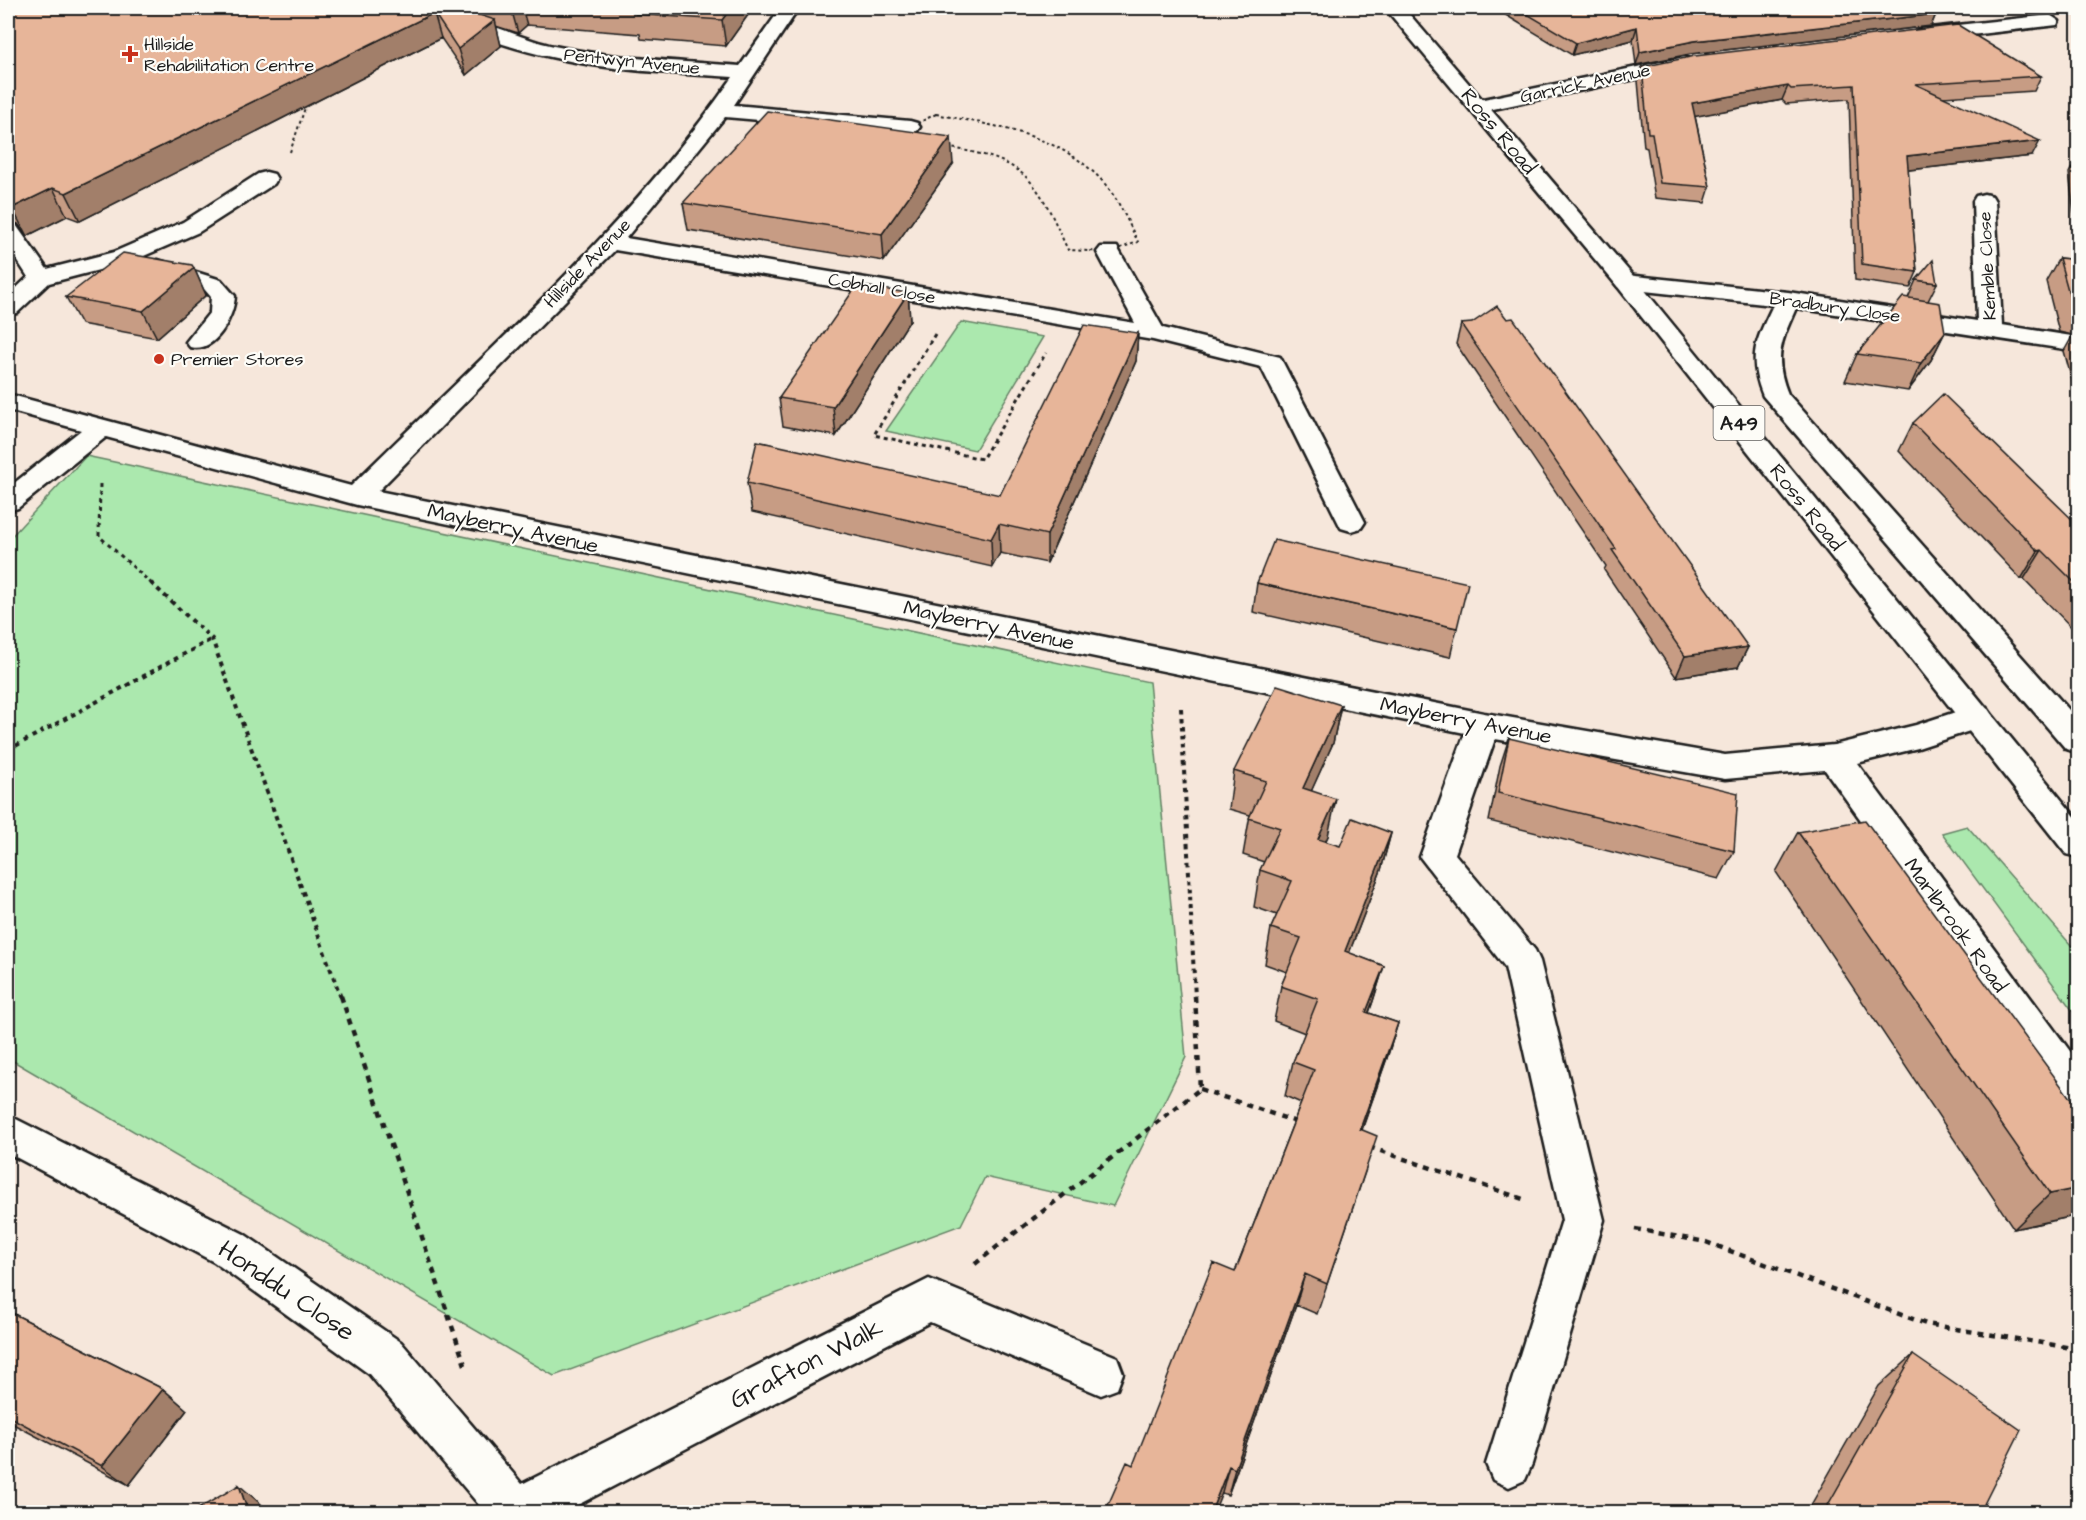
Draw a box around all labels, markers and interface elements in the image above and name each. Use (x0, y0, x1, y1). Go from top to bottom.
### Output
place label: Hillside Rehabilitation Centre (144, 32, 314, 78)
street label: Pentwyn Avenue (563, 42, 701, 82)
marker: Hillside Rehabilitation Centre (121, 45, 139, 63)
street label: Garrick Avenue (1518, 57, 1653, 109)
street label: Ross Road (1454, 82, 1543, 181)
street label: Kemble Close (1972, 211, 2003, 321)
street label: Hillside Avenue (538, 213, 637, 314)
street label: Cobhall Close (826, 267, 938, 310)
street label: Bradbury Close (1768, 286, 1902, 330)
place label: Premier Stores (171, 347, 303, 372)
marker: Premier Stores (152, 352, 166, 366)
road number: A49 (1714, 406, 1764, 440)
street label: Ross Road (1762, 458, 1851, 557)
street label: Mayberry Avenue (424, 496, 601, 563)
street label: Mayberry Avenue (900, 593, 1077, 660)
street label: Mayberry Avenue (1377, 690, 1554, 753)
street label: Marlbrook Road (1897, 852, 2014, 999)
street label: Honddu Close (211, 1232, 362, 1350)
street label: Grafton Walk (724, 1310, 889, 1418)

